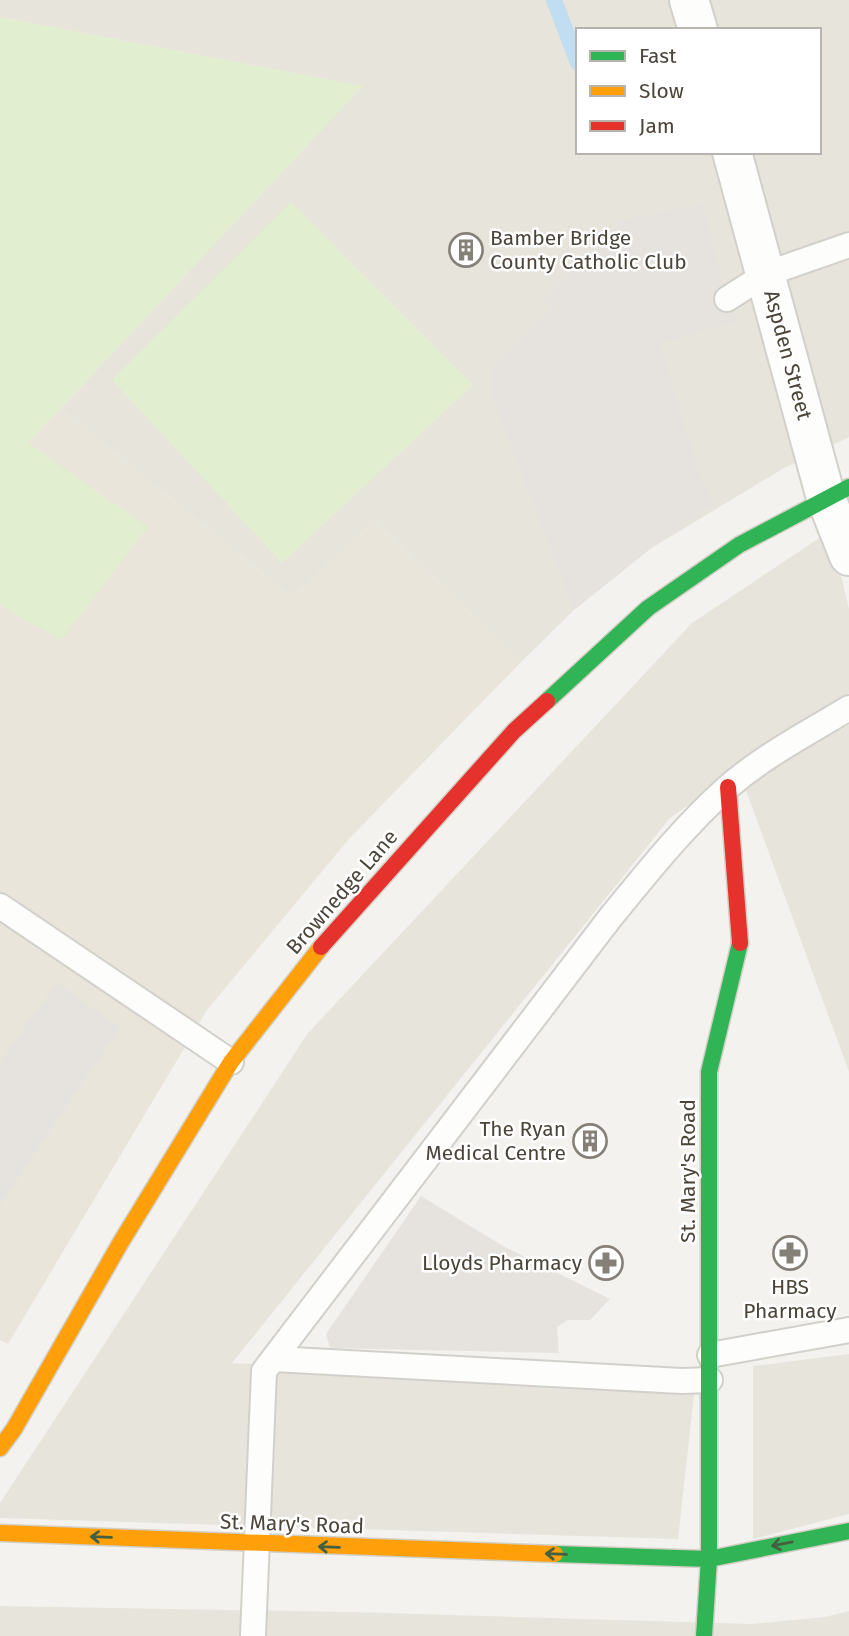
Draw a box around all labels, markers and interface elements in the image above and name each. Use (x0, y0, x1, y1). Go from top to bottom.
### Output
legend (576, 28, 821, 154)
text: Fast (639, 43, 677, 69)
text: Slow (639, 78, 684, 104)
text: Jam (639, 113, 675, 139)
place label: Bamber Bridge County Catholic Club (490, 225, 687, 275)
building icon: Bamber Bridge County Catholic Club (447, 231, 485, 269)
street label: Aspden Street (758, 287, 818, 423)
street label: Brownedge Lane (281, 824, 403, 960)
street label: St. Mary's Road (675, 1099, 701, 1243)
place label: The Ryan Medical Centre (425, 1116, 566, 1166)
building icon: The Ryan Medical Centre (571, 1122, 609, 1160)
pharmacy icon: HBS Pharmacy (771, 1234, 809, 1272)
pharmacy icon: Lloyds Pharmacy (587, 1244, 625, 1282)
place label: Lloyds Pharmacy (422, 1250, 583, 1276)
place label: HBS Pharmacy (743, 1274, 837, 1324)
street label: St. Mary's Road (220, 1508, 364, 1540)
one-way arrow (90, 1530, 113, 1543)
one-way arrow (771, 1538, 794, 1552)
one-way arrow (317, 1540, 340, 1553)
one-way arrow (545, 1547, 568, 1561)

